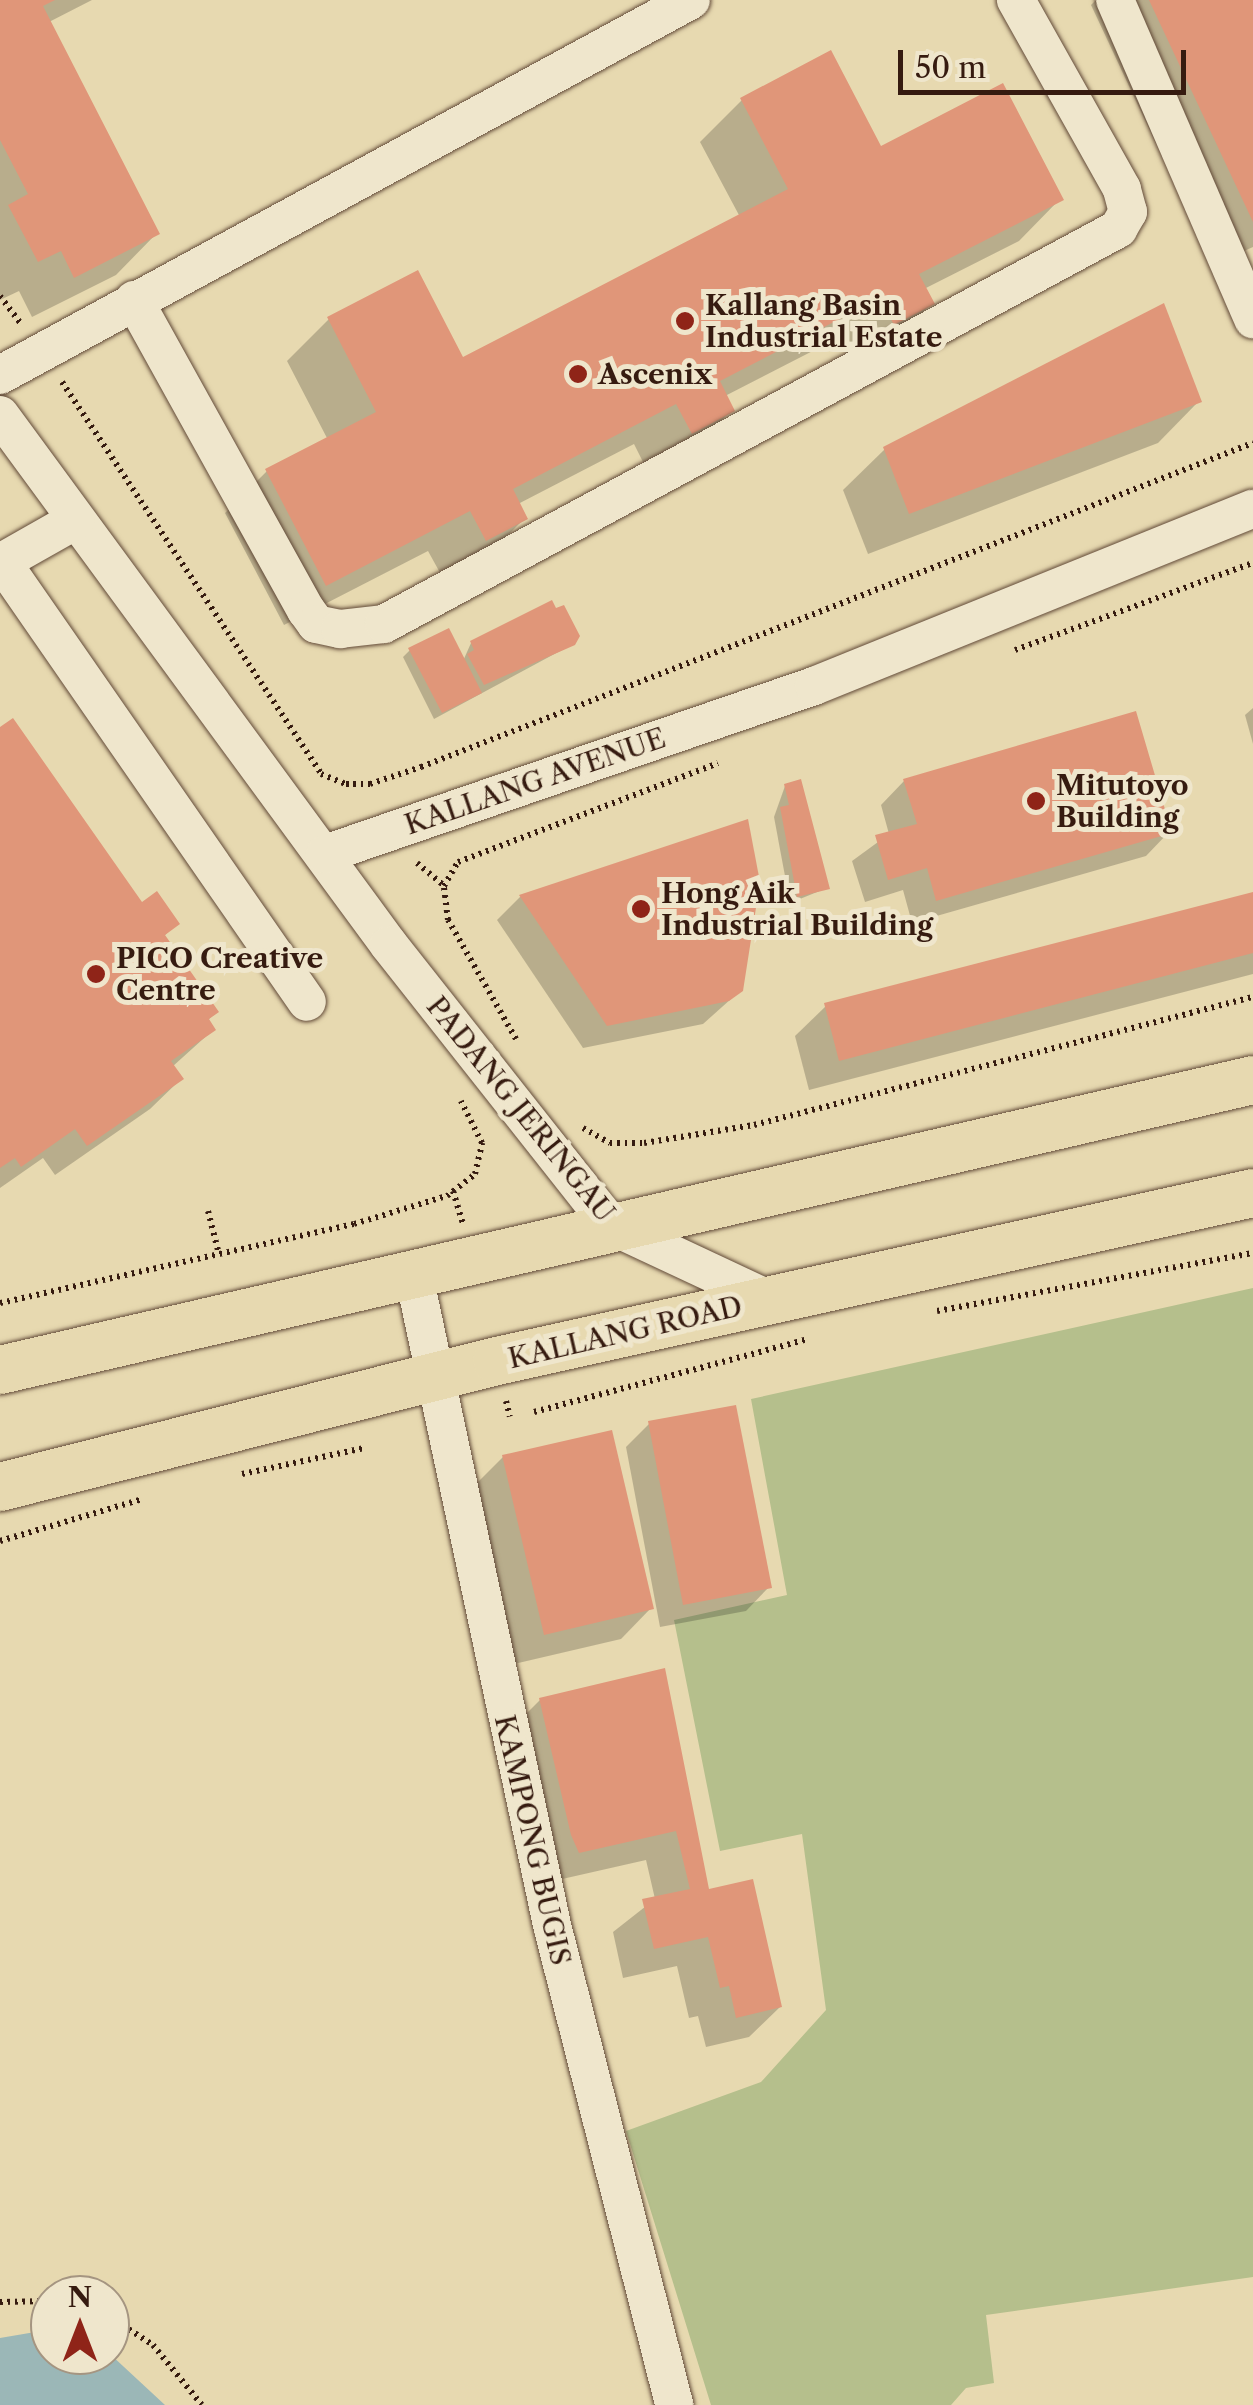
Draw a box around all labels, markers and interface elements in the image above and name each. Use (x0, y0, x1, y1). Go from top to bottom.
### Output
scale bar (903, 30, 1190, 92)
text: 50 m (915, 49, 986, 86)
place label: Kallang Basin Industrial Estate (705, 288, 943, 354)
marker: Kallang Basin Industrial Estate (674, 310, 696, 332)
place label: Ascenix (598, 357, 712, 391)
marker: Ascenix (567, 363, 589, 385)
street label: KALLANG AVENUE (400, 720, 670, 842)
place label: Mitutoyo Building (1056, 768, 1188, 834)
marker: Mitutoyo Building (1025, 790, 1047, 812)
place label: Hong Aik Industrial Building (661, 876, 933, 942)
marker: Hong Aik Industrial Building (630, 898, 652, 920)
place label: PICO Creative Centre (116, 941, 323, 1007)
marker: PICO Creative Centre (85, 963, 107, 985)
street label: PADANG JERINGAU (420, 990, 622, 1228)
street label: KALLANG ROAD (505, 1289, 745, 1375)
street label: KAMPONG BUGIS (488, 1712, 578, 1968)
north arrow (30, 2275, 130, 2375)
text: N (68, 2280, 92, 2314)

